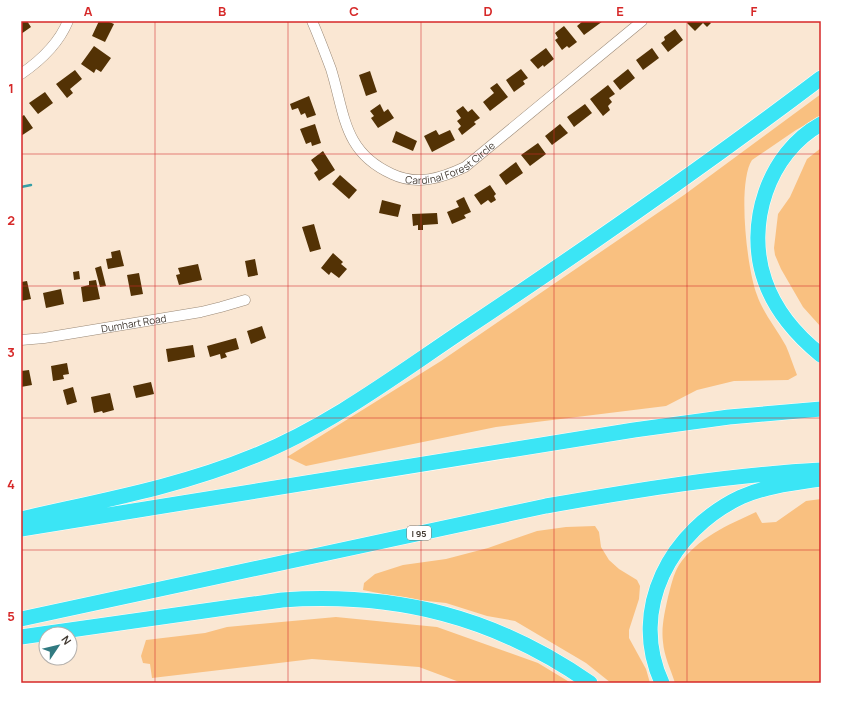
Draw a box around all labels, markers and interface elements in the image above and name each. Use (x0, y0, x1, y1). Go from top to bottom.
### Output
text: A (84, 2, 93, 20)
text: B (218, 2, 226, 20)
text: C (349, 2, 359, 20)
text: D (483, 2, 493, 20)
text: E (616, 2, 624, 20)
text: F (751, 2, 758, 20)
text: 1 (8, 79, 14, 97)
street label: Cardinal Forest Circle (404, 138, 498, 187)
text: 2 (7, 211, 15, 229)
street label: Dumhart Road (100, 311, 167, 335)
text: 3 (7, 343, 15, 361)
text: 4 (7, 475, 15, 493)
road number: I 95 (407, 526, 431, 540)
text: 5 (7, 607, 15, 625)
north arrow (38, 626, 78, 666)
text: N (58, 632, 75, 648)

